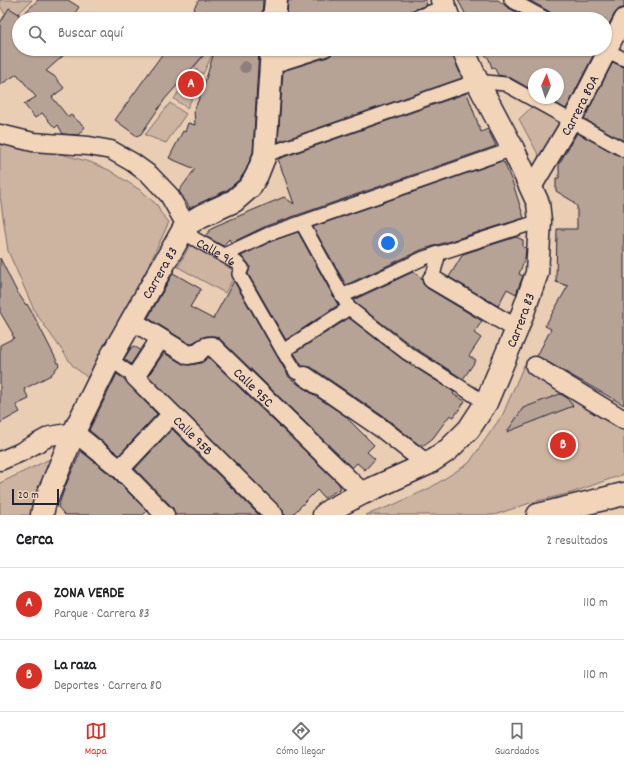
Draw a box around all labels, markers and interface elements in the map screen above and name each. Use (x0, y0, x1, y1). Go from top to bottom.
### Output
search box (12, 12, 612, 56)
icon: search (26, 23, 48, 45)
text: Buscar aquí (58, 23, 123, 45)
north arrow (528, 68, 564, 104)
pin: A (178, 69, 204, 99)
street label: Carrera 80A (557, 72, 605, 140)
your location (378, 233, 398, 253)
street label: Calle 96 (192, 234, 239, 273)
street label: Carrera 83 (138, 244, 184, 303)
street label: Carrera 83 (502, 290, 541, 351)
street label: Calle 95C (228, 364, 277, 413)
street label: Calle 95B (168, 412, 217, 461)
pin: B (550, 430, 576, 460)
scale bar (12, 487, 59, 506)
text: 20 m (18, 488, 39, 504)
text: Cerca (16, 529, 53, 553)
text: 2 resultados (546, 532, 608, 551)
text: ZONA VERDE (54, 583, 124, 605)
text: A (25, 594, 33, 613)
text: 110 m (583, 594, 608, 613)
text: Parque · Carrera 83 (54, 605, 150, 624)
text: La raza (54, 655, 96, 677)
text: B (26, 666, 32, 685)
text: 110 m (583, 666, 608, 685)
text: Deportes · Carrera 80 (54, 677, 162, 696)
tab: Mapa (85, 720, 107, 760)
tab: Cómo llegar (276, 720, 325, 760)
tab: Guardados (495, 720, 539, 760)

